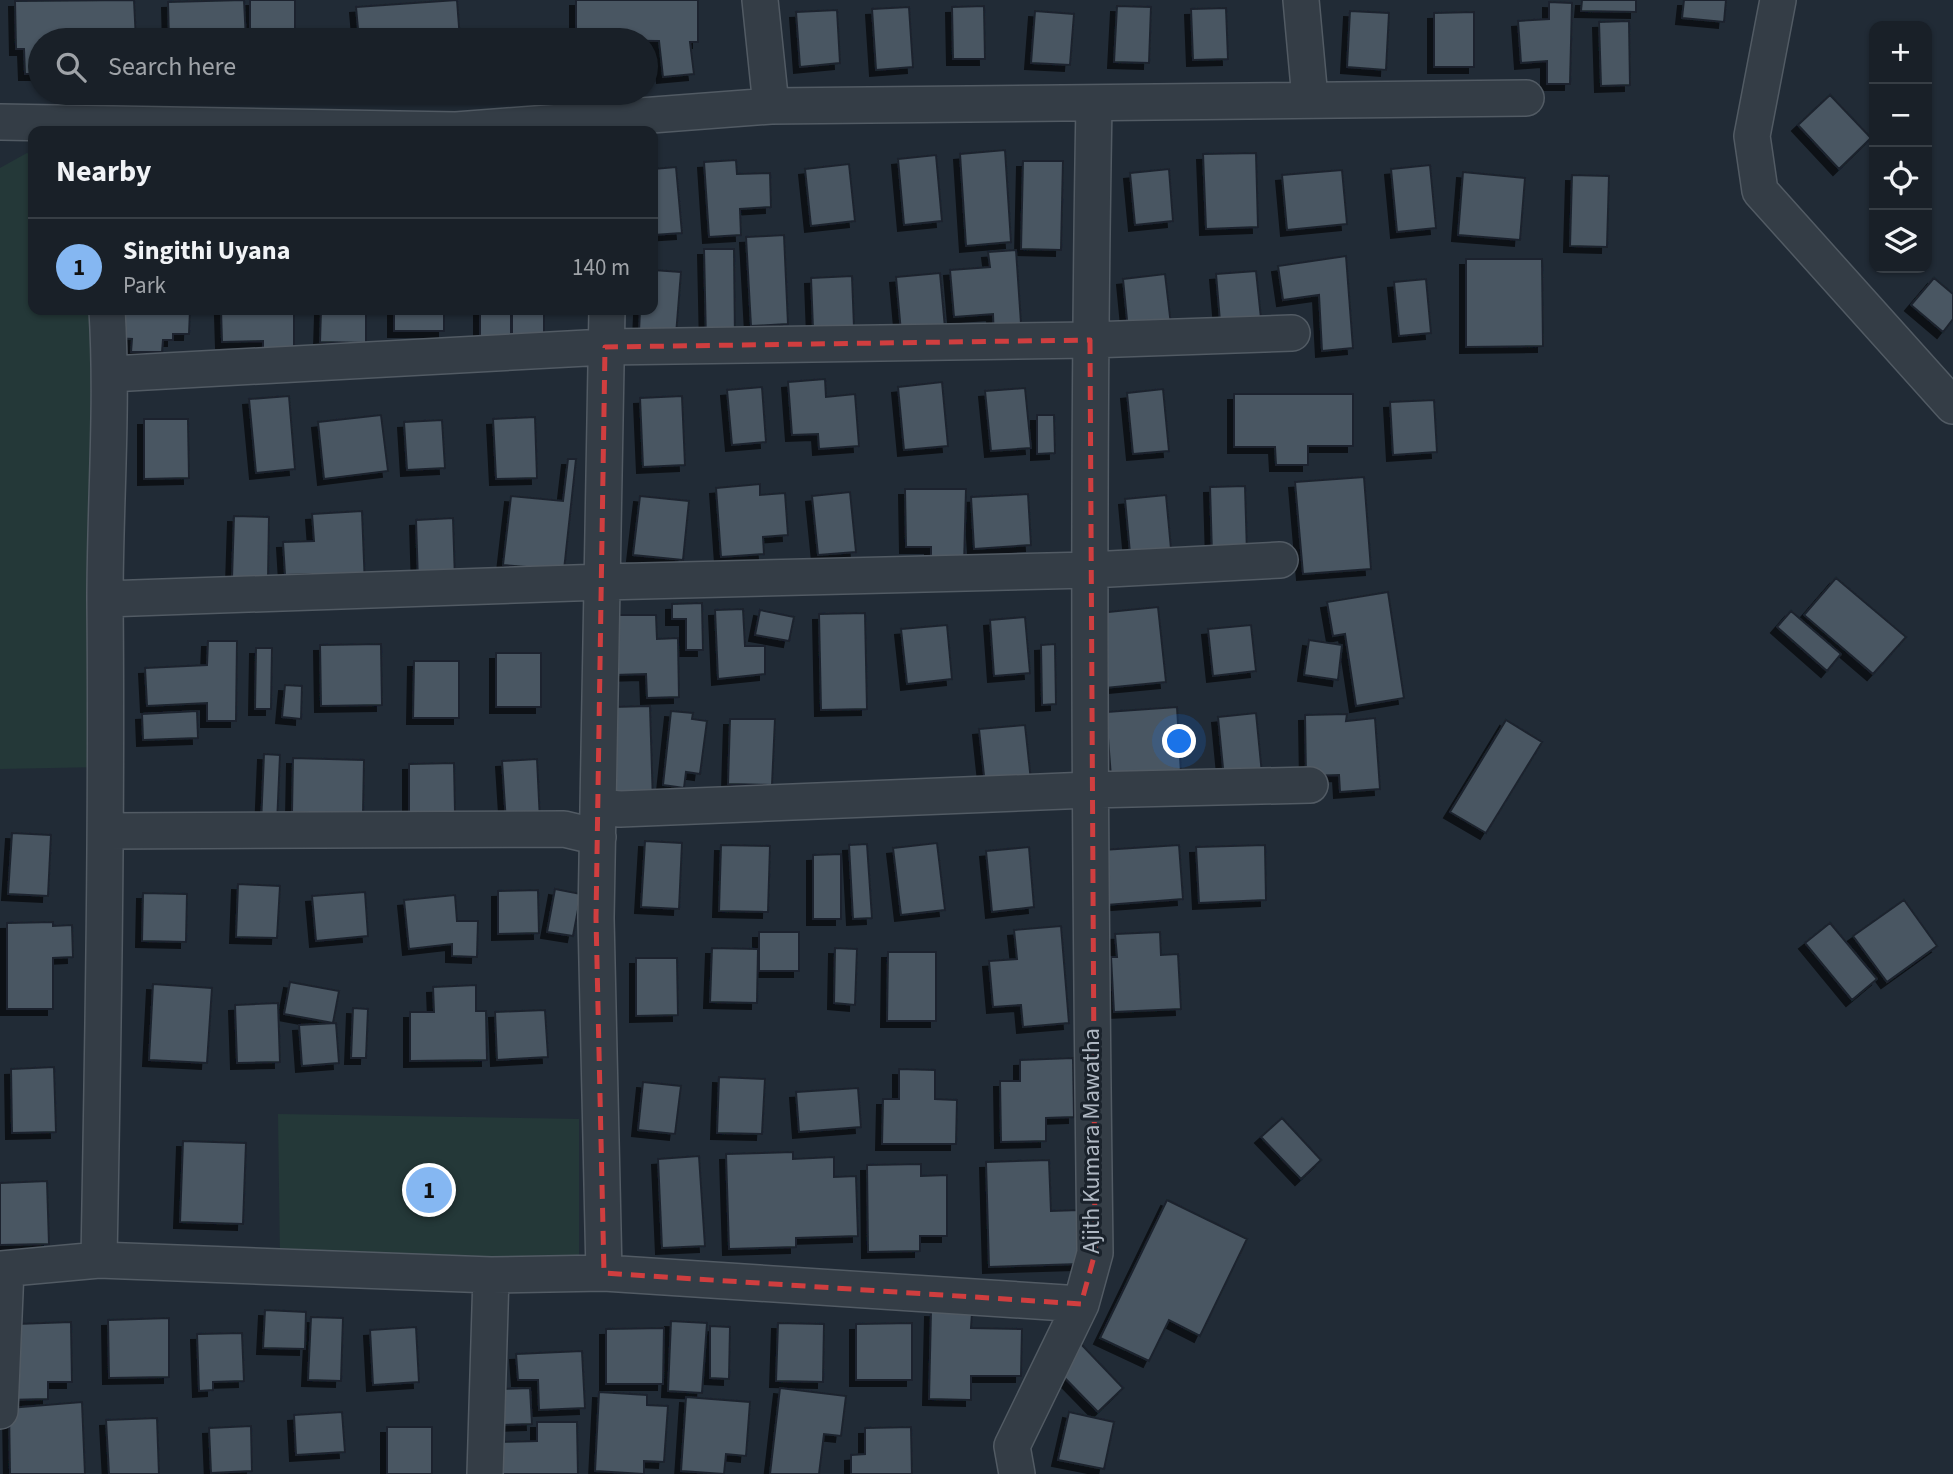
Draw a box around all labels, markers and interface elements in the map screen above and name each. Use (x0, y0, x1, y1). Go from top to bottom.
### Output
map controls (1869, 21, 1932, 273)
button: + (1869, 21, 1932, 84)
search box (28, 28, 658, 105)
icon: search (52, 48, 90, 86)
text: Search here (108, 48, 236, 85)
button: − (1869, 84, 1932, 147)
button: locate (1869, 147, 1932, 210)
text: Nearby (56, 150, 151, 193)
button: layers (1869, 210, 1932, 273)
text: Singithi Uyana (123, 232, 290, 269)
text: 1 (73, 251, 85, 284)
text: 140 m (572, 251, 630, 284)
text: Park (123, 269, 166, 302)
your location (1162, 724, 1196, 758)
street label: Ajith Kumara Mawatha (1074, 1028, 1109, 1254)
pin: 1 (406, 1164, 452, 1216)

